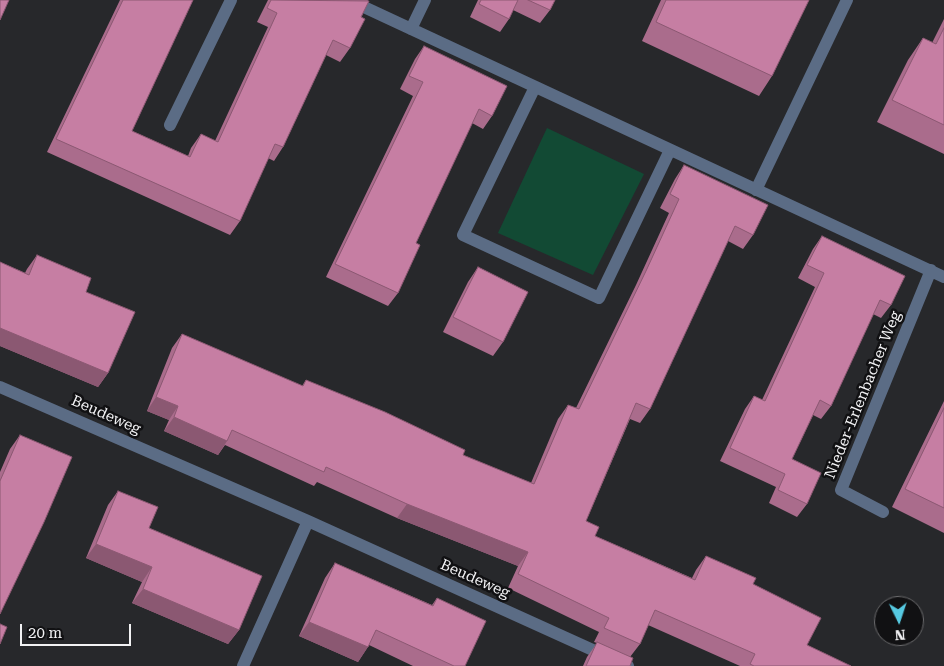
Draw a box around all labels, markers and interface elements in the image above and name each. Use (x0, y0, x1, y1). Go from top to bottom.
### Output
street label: Nieder-Erlenbacher Weg (821, 309, 905, 481)
street label: Beudeweg (68, 392, 144, 438)
street label: Beudeweg (437, 556, 513, 602)
north arrow (874, 596, 924, 646)
scale bar (22, 614, 134, 646)
text: 20 m (28, 624, 62, 642)
text: N (894, 627, 906, 643)

